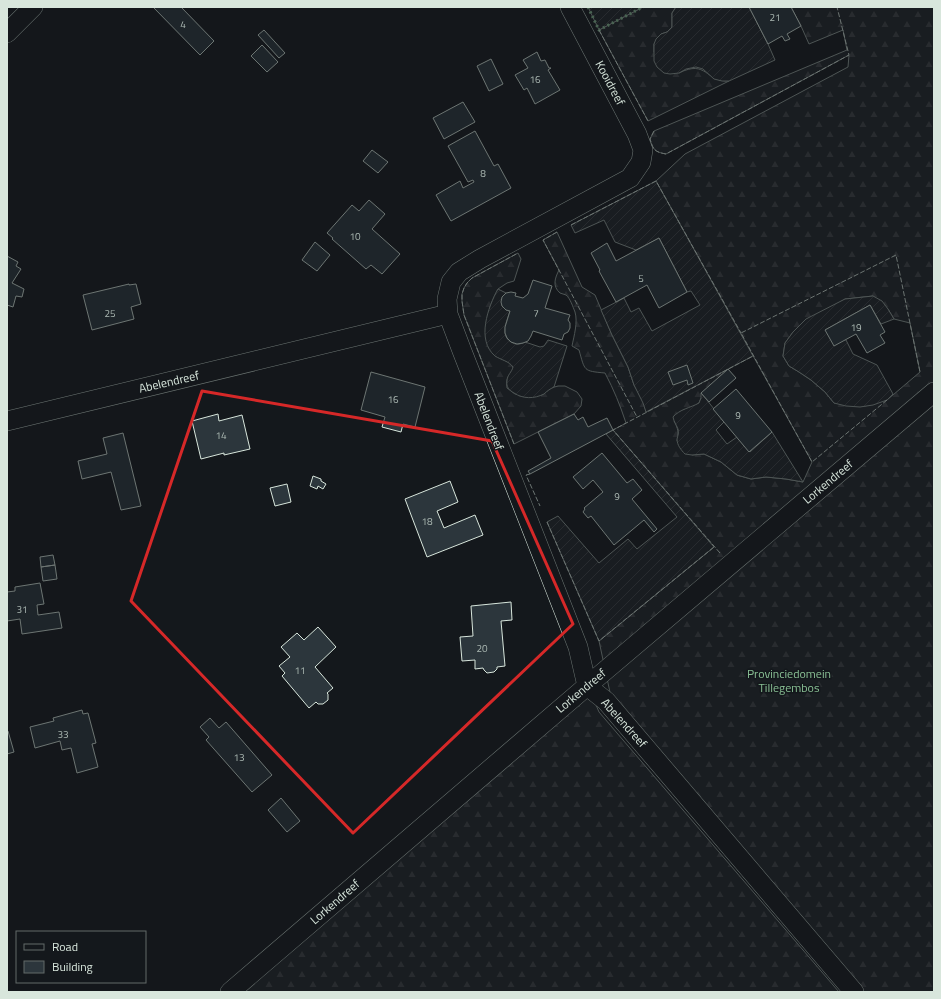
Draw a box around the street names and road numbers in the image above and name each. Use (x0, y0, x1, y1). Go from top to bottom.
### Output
street label: Kooidreef (591, 57, 630, 109)
street label: Abelendreef (137, 365, 201, 398)
street label: Abelendreef (470, 389, 509, 453)
street label: Lorkendreef (798, 455, 857, 508)
street label: Lorkendreef (551, 664, 610, 717)
street label: Abelendreef (597, 694, 652, 752)
street label: Lorkendreef (306, 875, 364, 929)

